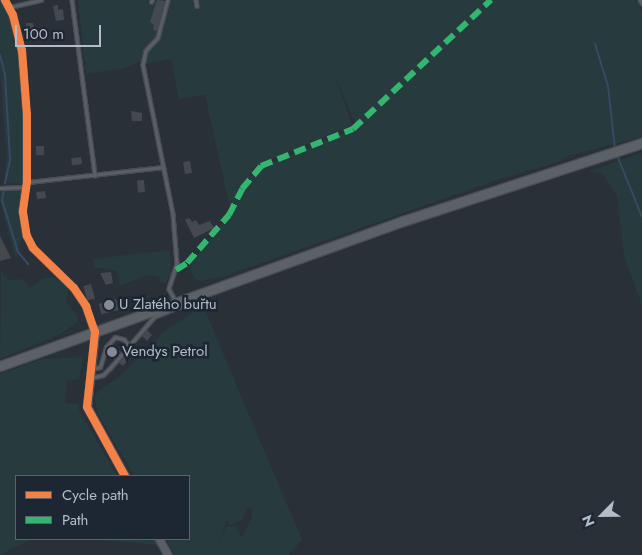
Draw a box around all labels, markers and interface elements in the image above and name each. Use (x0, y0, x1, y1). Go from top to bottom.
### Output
scale bar (18, 15, 104, 47)
text: 100 m (23, 23, 64, 45)
place label: U Zlatého buřtu (119, 296, 217, 314)
marker: U Zlatého buřtu (103, 299, 115, 311)
place label: Vendys Petrol (122, 343, 208, 361)
marker: Vendys Petrol (106, 346, 118, 358)
legend (15, 475, 190, 540)
text: Cycle path (62, 484, 129, 506)
north arrow (577, 490, 627, 540)
text: Path (62, 509, 88, 531)
text: N (577, 512, 600, 530)

